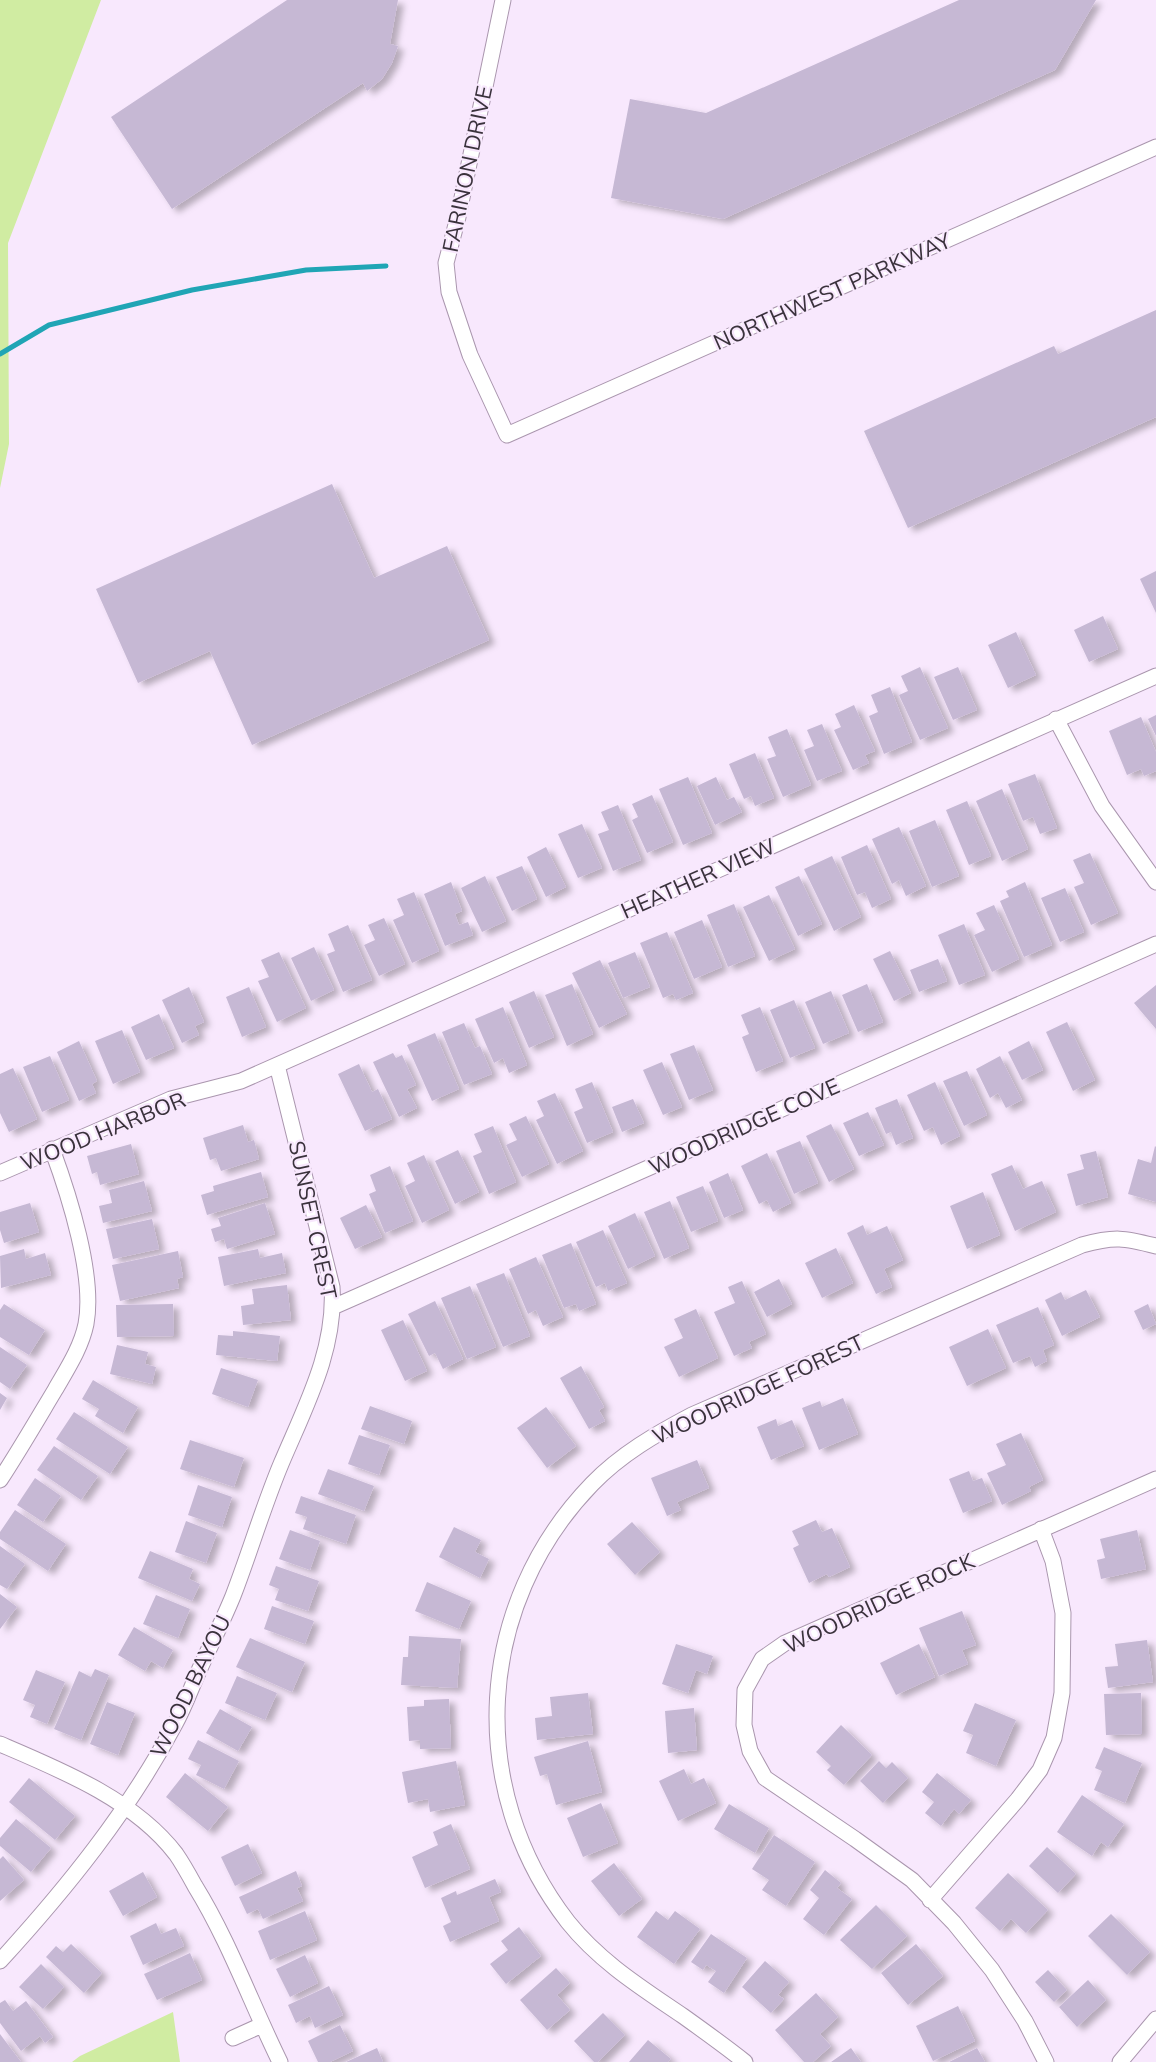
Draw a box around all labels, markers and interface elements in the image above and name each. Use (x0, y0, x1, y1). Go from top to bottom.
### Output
street label: FARINON DRIVE (436, 83, 498, 255)
street label: NORTHWEST PARKWAY (709, 226, 956, 356)
street label: HEATHER VIEW (616, 831, 780, 925)
street label: WOODRIDGE COVE (644, 1071, 844, 1181)
street label: WOOD HARBOR (16, 1085, 190, 1177)
street label: SUNSET CREST (283, 1138, 343, 1302)
street label: WOODRIDGE FOREST (648, 1328, 868, 1450)
street label: WOODRIDGE ROCK (779, 1546, 980, 1660)
street label: WOOD BAYOU (143, 1610, 237, 1762)

